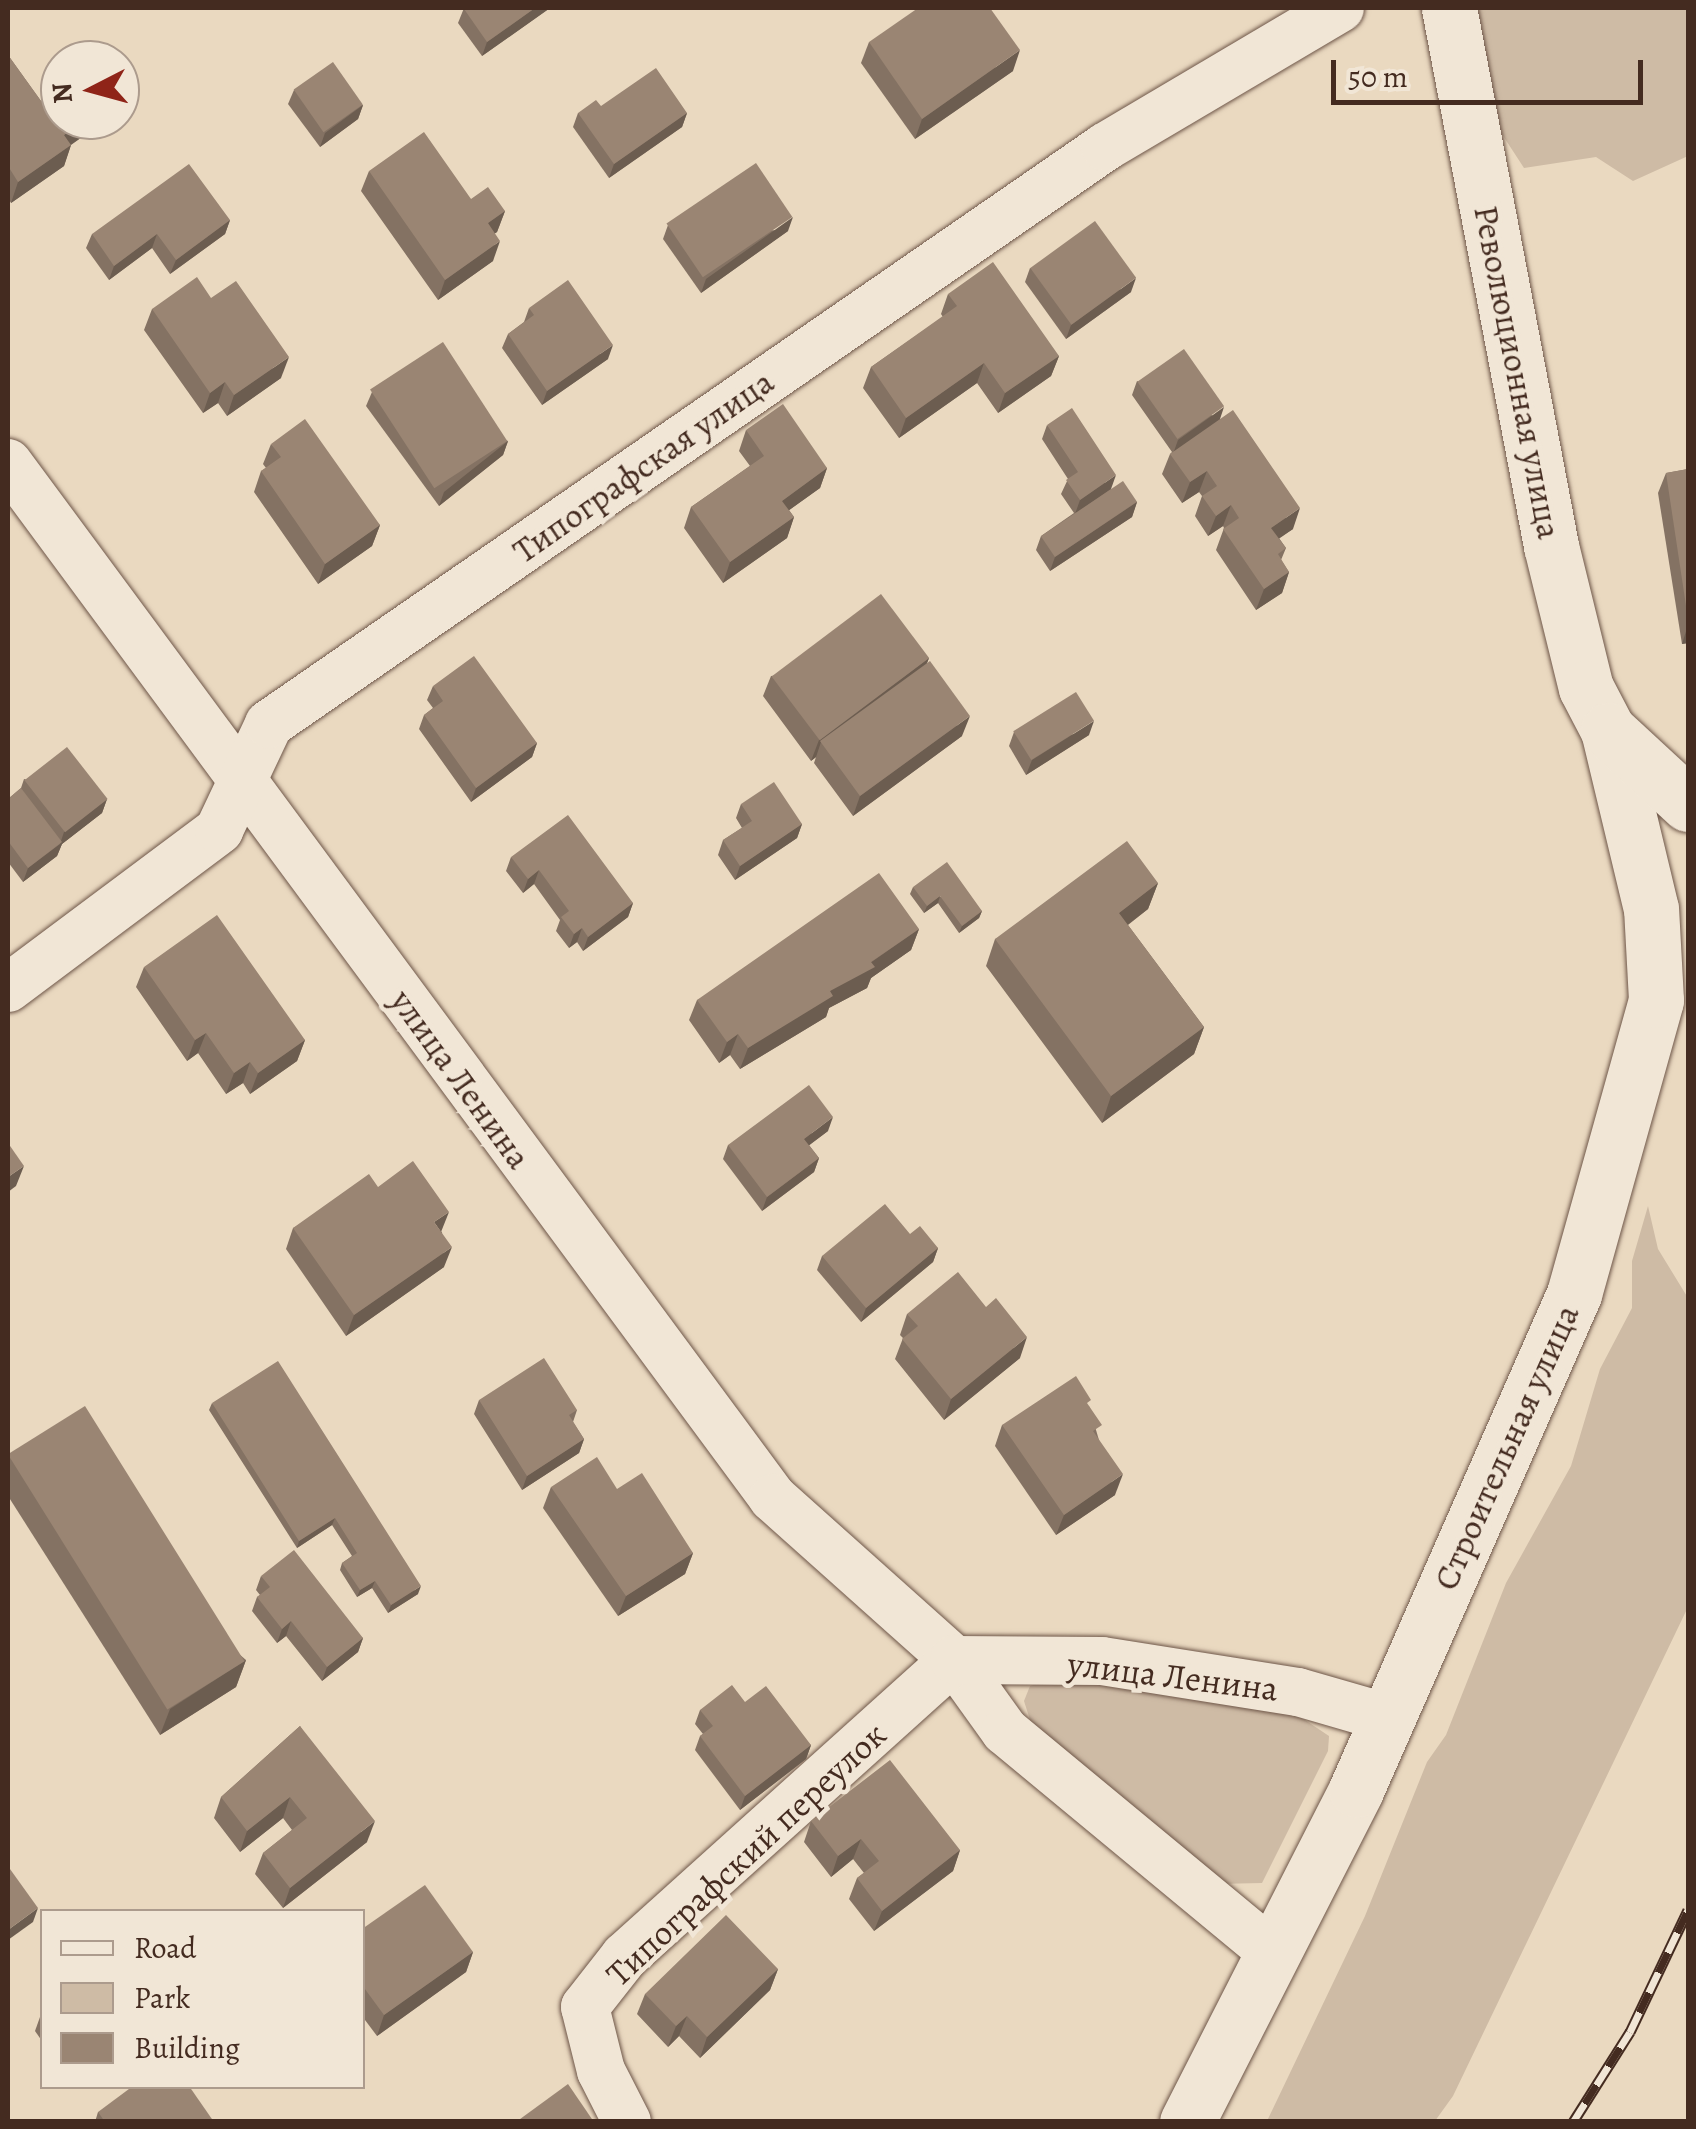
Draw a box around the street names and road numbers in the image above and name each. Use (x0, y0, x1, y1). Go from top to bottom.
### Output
street label: Революционная улица (1465, 202, 1571, 542)
street label: Типографская улица (505, 360, 781, 572)
street label: улица Ленина (382, 981, 540, 1177)
street label: Строительная улица (1424, 1298, 1588, 1596)
street label: улица Ленина (1065, 1642, 1281, 1710)
street label: Типографский переулок (597, 1713, 895, 1995)

